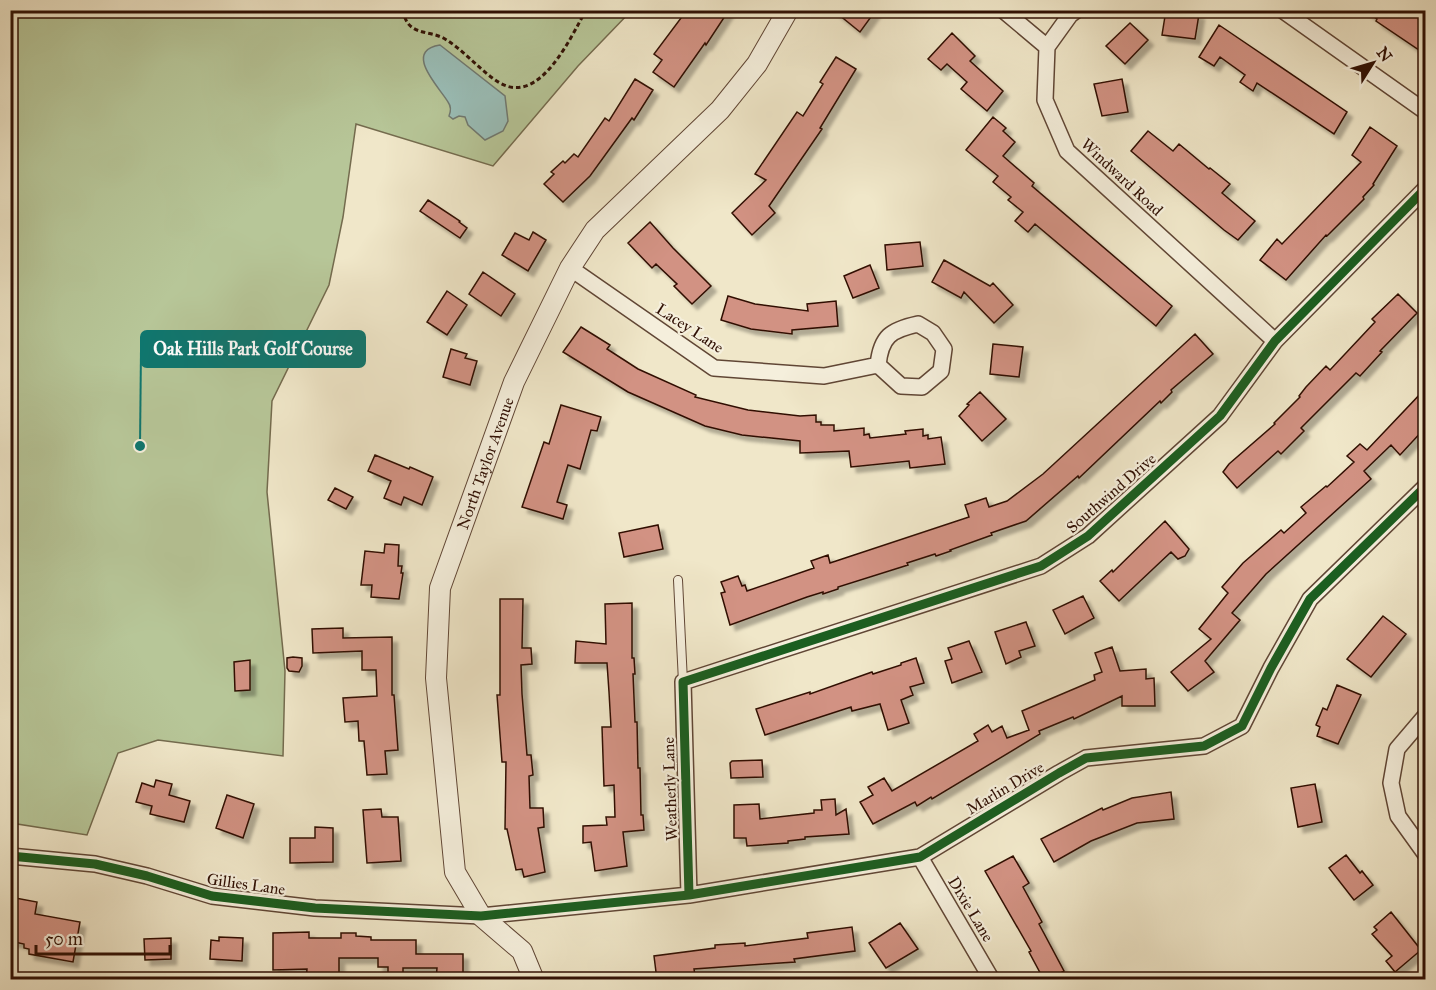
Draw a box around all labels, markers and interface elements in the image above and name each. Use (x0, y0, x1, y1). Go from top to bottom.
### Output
north arrow (1343, 33, 1403, 93)
text: N (1373, 43, 1397, 66)
street label: Windward Road (1077, 134, 1167, 220)
street label: Lacey Lane (653, 299, 728, 357)
callout: Oak Hills Park Golf Course (141, 331, 365, 367)
text: Oak Hills Park Golf Course (153, 338, 353, 360)
street label: North Taylor Avenue (452, 394, 517, 532)
street label: Southwind Drive (1062, 449, 1160, 537)
street label: Weatherly Lane (659, 736, 681, 841)
street label: Marlin Drive (963, 757, 1047, 819)
street label: Gillies Lane (206, 869, 287, 899)
street label: Dixie Lane (944, 873, 998, 945)
scale bar (36, 918, 170, 956)
text: 50 m (45, 928, 83, 950)

